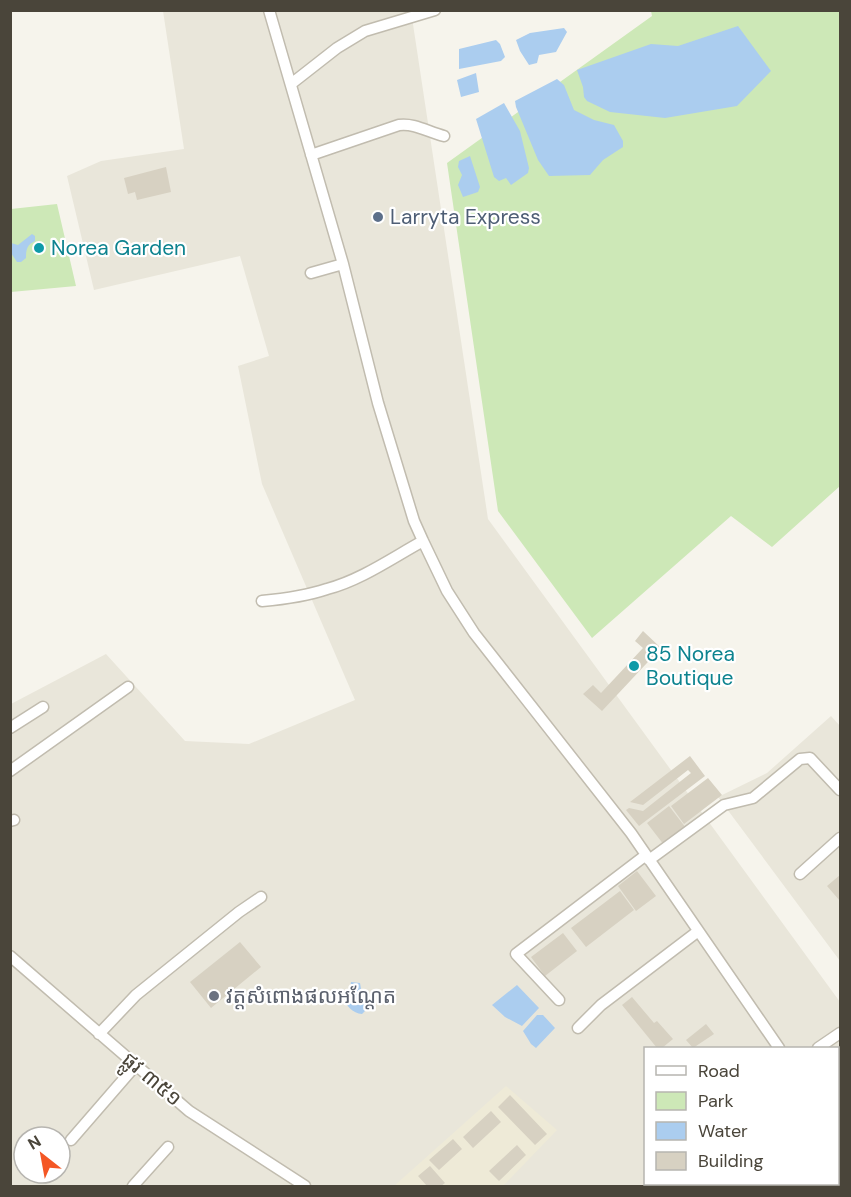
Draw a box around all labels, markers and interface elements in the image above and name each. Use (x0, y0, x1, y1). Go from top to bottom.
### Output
place label: Larryta Express (390, 203, 541, 231)
marker: Larryta Express (371, 210, 385, 224)
place label: Norea Garden (51, 234, 186, 262)
marker: Norea Garden (32, 241, 46, 255)
place label: 85 Norea Boutique (646, 640, 735, 692)
marker: 85 Norea Boutique (627, 659, 641, 673)
place label: វត្តសំពោងផលអណ្តែត (226, 982, 396, 1010)
marker: វត្តសំពោងផលអណ្តែត (207, 989, 221, 1003)
street label: ផ្លូវ ៣៥១ (113, 1046, 188, 1116)
legend (644, 1047, 839, 1185)
text: Road (698, 1059, 740, 1083)
text: Park (698, 1089, 734, 1113)
text: Water (698, 1119, 748, 1143)
north arrow (12, 1125, 72, 1185)
text: N (24, 1131, 45, 1155)
text: Building (698, 1149, 763, 1173)

